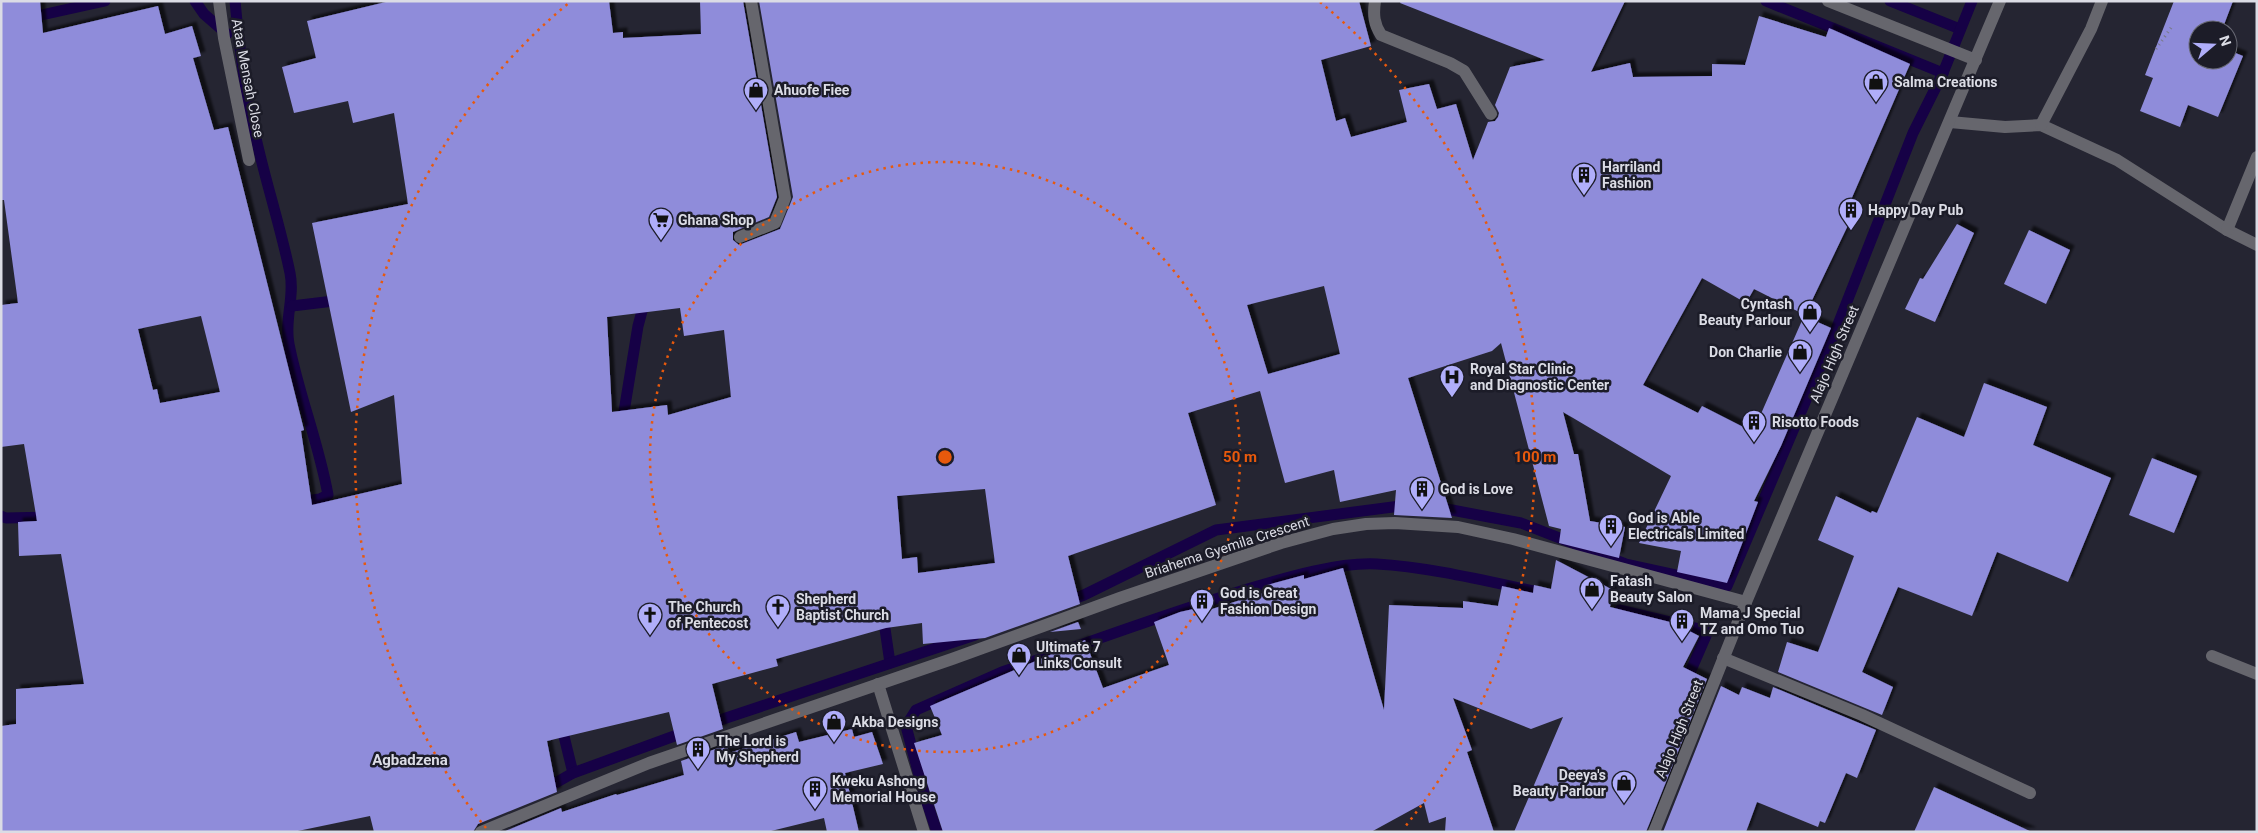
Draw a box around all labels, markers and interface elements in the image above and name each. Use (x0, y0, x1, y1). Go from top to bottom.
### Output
street label: Ataa Mensah Close (229, 17, 267, 139)
north arrow (2188, 20, 2238, 70)
text: N (2216, 33, 2234, 48)
shop icon: Salma Creations (1863, 69, 1889, 103)
place label: Salma Creations (1894, 74, 1998, 90)
shop icon: Ahuofe Fiee (743, 77, 769, 111)
place label: Ahuofe Fiee (774, 82, 850, 98)
place label: Harriland Fashion (1602, 159, 1660, 191)
building icon: Harriland Fashion (1571, 162, 1597, 196)
building icon: Happy Day Pub (1838, 197, 1864, 231)
place label: Happy Day Pub (1868, 202, 1963, 218)
supermarket icon: Ghana Shop (648, 207, 674, 241)
place label: Ghana Shop (678, 212, 754, 228)
place label: Cyntash Beauty Parlour (1699, 296, 1792, 328)
shop icon: Cyntash Beauty Parlour (1797, 299, 1823, 333)
street label: Alajo High Street (1806, 302, 1862, 405)
shop icon: Don Charlie (1787, 339, 1813, 373)
place label: Don Charlie (1709, 344, 1782, 360)
place label: Royal Star Clinic and Diagnostic Center (1470, 361, 1609, 393)
hospital icon: Royal Star Clinic and Diagnostic Center (1439, 364, 1465, 398)
building icon: Risotto Foods (1741, 409, 1767, 443)
place label: Risotto Foods (1772, 414, 1859, 430)
centre of rings (936, 448, 954, 466)
text: 50 m (1223, 448, 1257, 466)
text: 100 m (1514, 448, 1556, 466)
building icon: God is Love (1409, 476, 1435, 510)
place label: God is Love (1440, 481, 1514, 497)
place label: God is Able Electricals Limited (1628, 510, 1745, 542)
street label: Briahema Gyemila Crescent (1143, 513, 1312, 581)
building icon: God is Able Electricals Limited (1598, 513, 1624, 547)
place label: Fatash Beauty Salon (1610, 573, 1693, 605)
shop icon: Fatash Beauty Salon (1579, 576, 1605, 610)
place label: God is Great Fashion Design (1220, 585, 1316, 617)
building icon: God is Great Fashion Design (1189, 588, 1215, 622)
place label: Shepherd Baptist Church (796, 591, 889, 623)
church icon: Shepherd Baptist Church (765, 594, 791, 628)
place label: The Church of Pentecost (668, 599, 748, 631)
church icon: The Church of Pentecost (637, 602, 663, 636)
place label: Mama J Special TZ and Omo Tuo (1700, 605, 1804, 637)
building icon: Mama J Special TZ and Omo Tuo (1669, 608, 1695, 642)
place label: Ultimate 7 Links Consult (1036, 639, 1122, 671)
shop icon: Ultimate 7 Links Consult (1006, 642, 1032, 676)
street label: Alajo High Street (1652, 677, 1706, 780)
shop icon: Akba Designs (821, 709, 847, 743)
place label: Akba Designs (852, 714, 938, 730)
place label: The Lord is My Shepherd (716, 733, 799, 765)
building icon: The Lord is My Shepherd (685, 736, 711, 770)
district label: Agbadzena (372, 751, 448, 769)
place label: Deeya's Beauty Parlour (1513, 767, 1606, 799)
shop icon: Deeya's Beauty Parlour (1611, 770, 1637, 804)
place label: Kweku Ashong Memorial House (832, 773, 936, 805)
building icon: Kweku Ashong Memorial House (802, 776, 828, 810)

